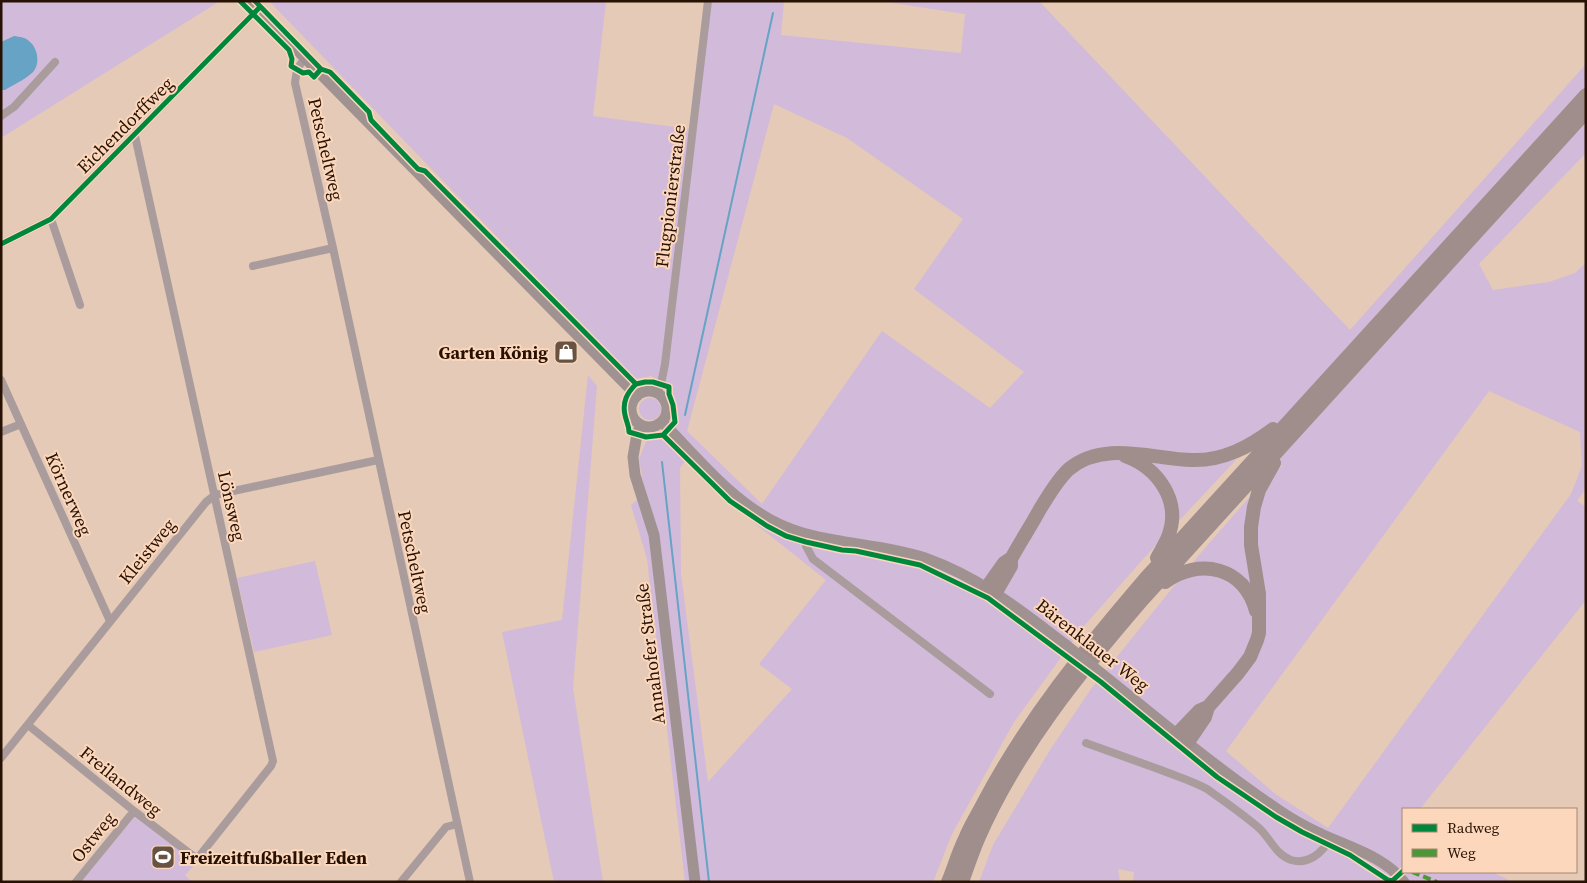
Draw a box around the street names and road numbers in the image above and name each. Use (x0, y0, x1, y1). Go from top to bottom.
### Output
street label: Eichendorffweg (71, 71, 179, 179)
street label: Petscheltweg (302, 95, 350, 203)
street label: Flugpionierstraße (649, 123, 691, 269)
street label: Körnerweg (39, 448, 99, 540)
street label: Lönsweg (212, 468, 252, 544)
street label: Petscheltweg (392, 508, 438, 616)
street label: Kleistweg (113, 513, 181, 589)
street label: Annahofer Straße (629, 582, 671, 726)
street label: Bärenklauer Weg (1031, 593, 1155, 697)
street label: Freilandweg (75, 740, 167, 822)
street label: Ostweg (65, 806, 121, 868)

